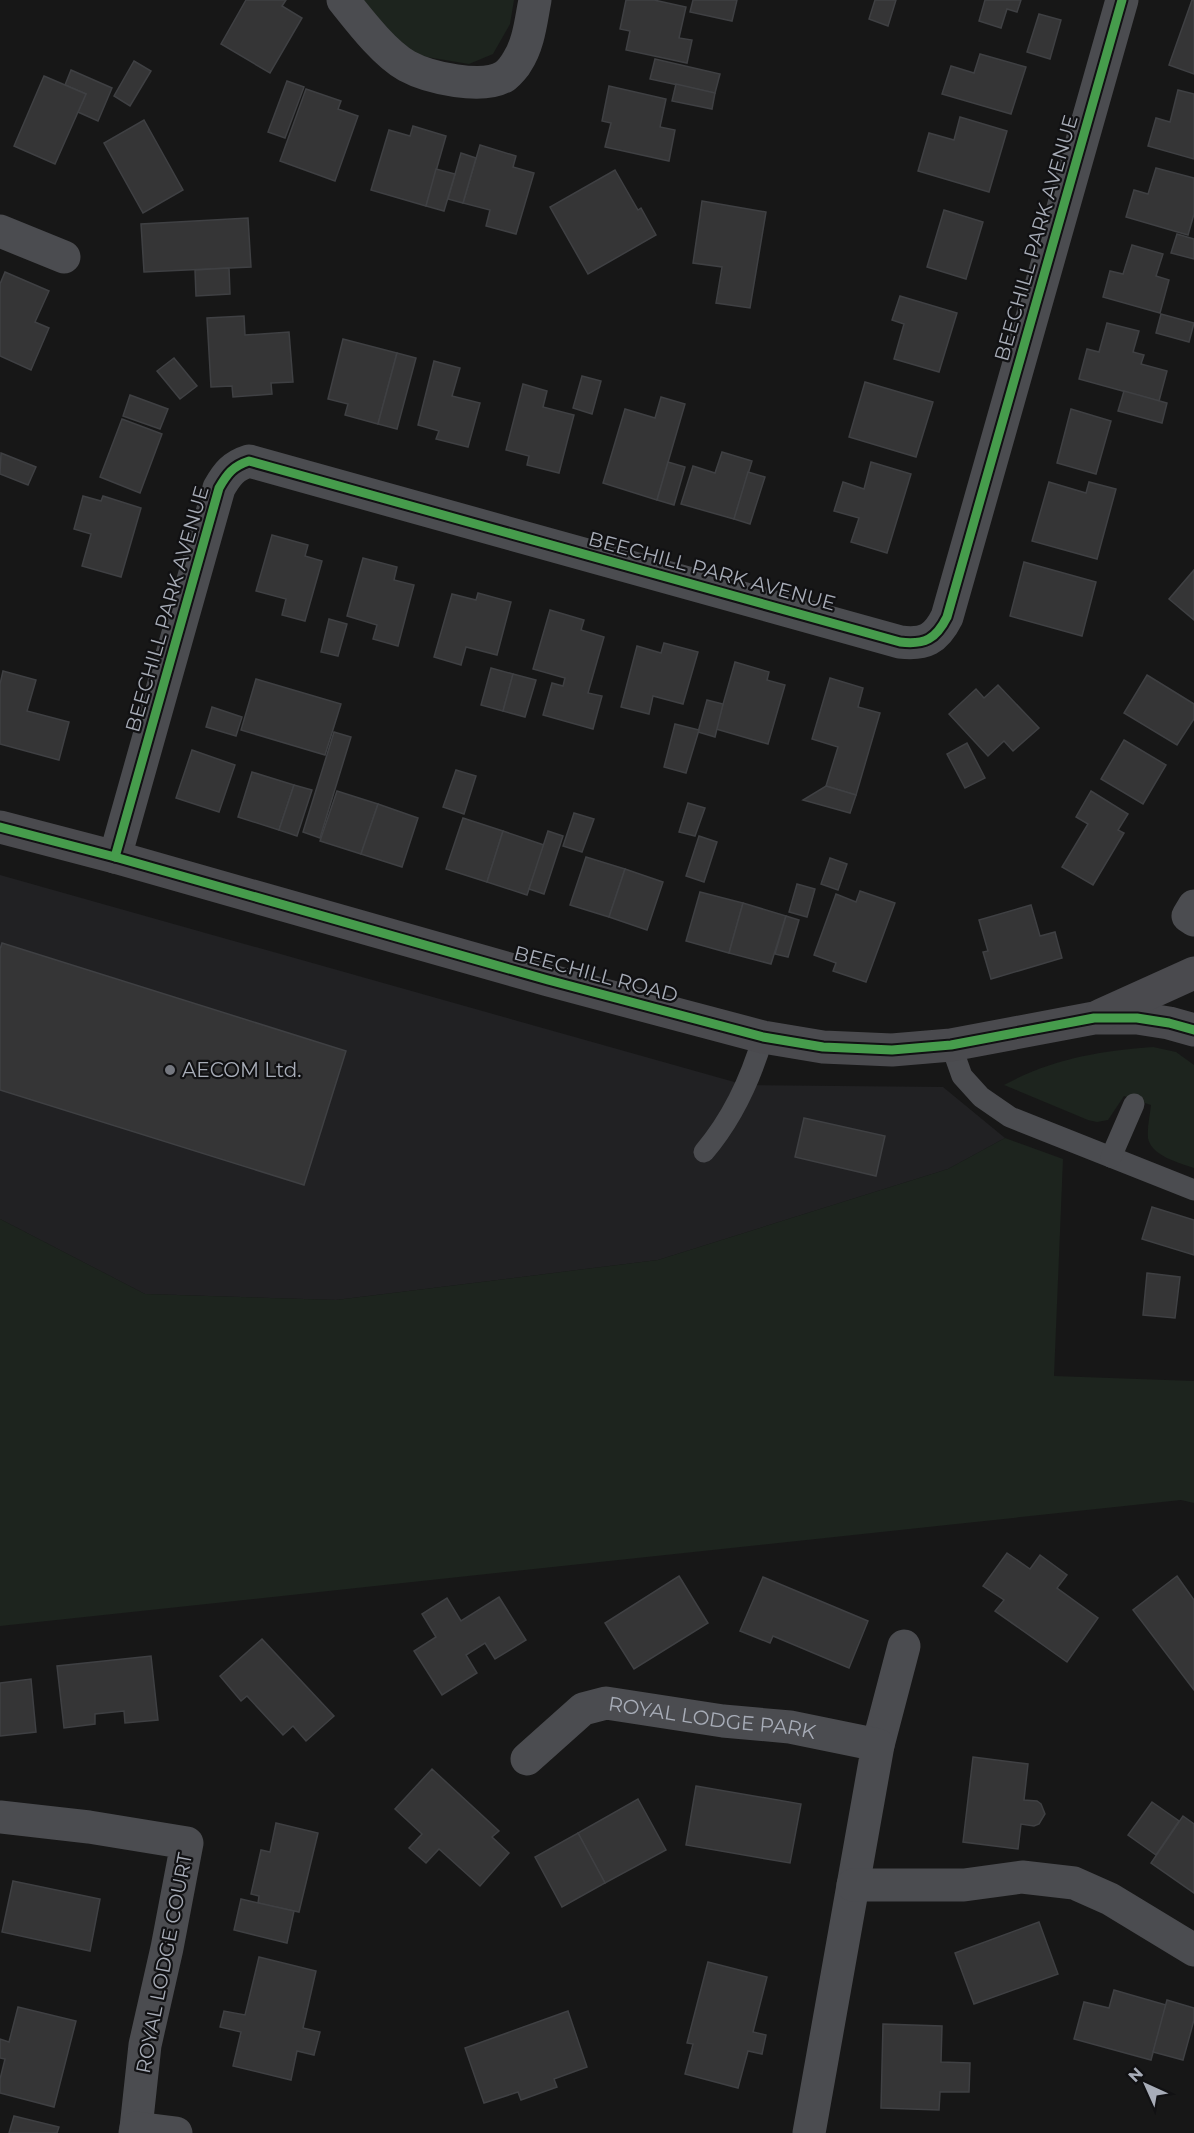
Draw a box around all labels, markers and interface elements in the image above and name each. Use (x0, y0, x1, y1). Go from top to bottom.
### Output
street label: BEECHILL PARK AVENUE (989, 112, 1083, 364)
street label: BEECHILL PARK AVENUE (120, 483, 214, 735)
street label: BEECHILL PARK AVENUE (586, 526, 838, 616)
street label: BEECHILL ROAD (511, 941, 681, 1007)
place label: AECOM Ltd. (182, 1058, 302, 1082)
marker: AECOM Ltd. (163, 1063, 177, 1077)
street label: ROYAL LODGE PARK (607, 1692, 819, 1744)
street label: ROYAL LODGE COURT (131, 1850, 197, 2075)
north arrow (1116, 2055, 1176, 2115)
text: N (1124, 2063, 1147, 2086)

